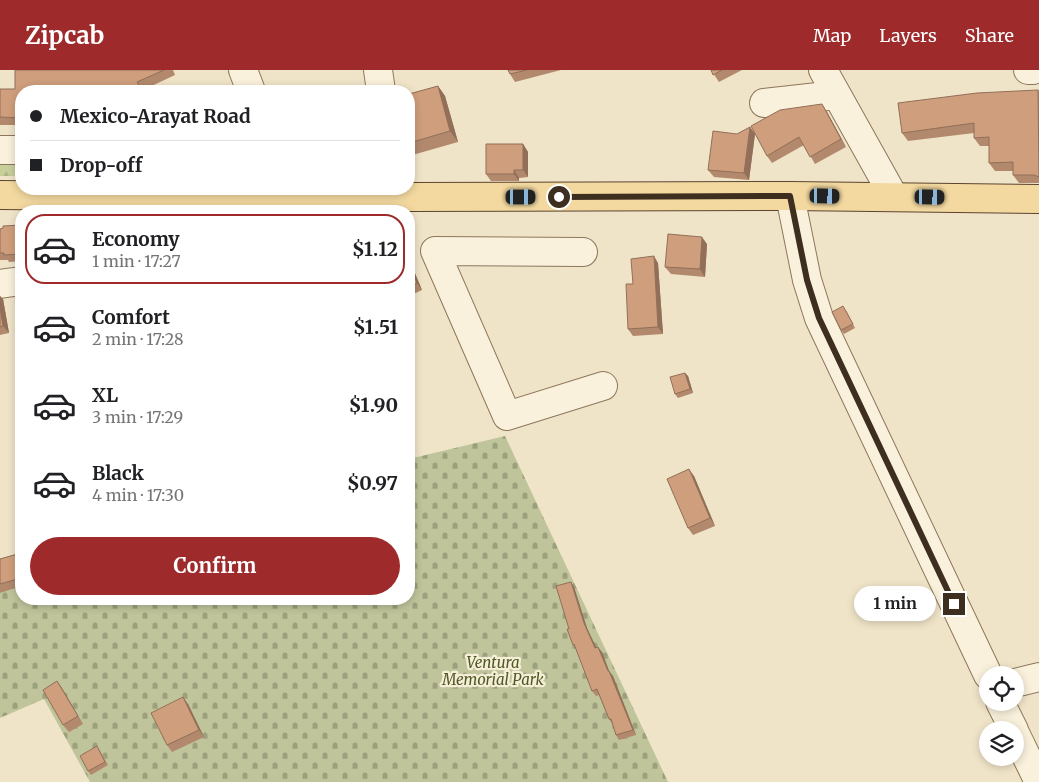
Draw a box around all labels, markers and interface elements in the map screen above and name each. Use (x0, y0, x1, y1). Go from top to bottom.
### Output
text: Zipcab (25, 20, 104, 51)
text: Map (813, 24, 851, 47)
text: Layers (879, 24, 937, 47)
text: Share (965, 24, 1014, 47)
text: Mexico-Arayat Road (60, 104, 251, 128)
text: Drop-off (60, 153, 142, 177)
route start (548, 186, 570, 208)
car (809, 188, 840, 204)
car (914, 189, 945, 205)
car (506, 190, 536, 205)
icon: car (32, 227, 77, 272)
text: Economy (92, 227, 180, 251)
text: $1.12 (352, 237, 398, 261)
text: 1 min · 17:27 (92, 251, 181, 271)
icon: car (32, 305, 77, 350)
text: Comfort (92, 305, 170, 329)
text: $1.51 (353, 315, 398, 339)
text: 2 min · 17:28 (92, 329, 184, 349)
icon: car (32, 383, 77, 428)
text: XL (92, 383, 118, 407)
text: $1.90 (349, 393, 398, 417)
text: 3 min · 17:29 (92, 407, 183, 427)
icon: car (32, 461, 77, 506)
text: Black (92, 461, 144, 485)
text: $0.97 (347, 471, 398, 495)
text: 4 min · 17:30 (92, 485, 184, 505)
button: Confirm (30, 537, 400, 595)
callout: 1 min (854, 586, 936, 622)
text: 1 min (873, 593, 917, 613)
route end (943, 593, 965, 615)
park label: Ventura Memorial Park (441, 653, 545, 689)
map controls (979, 666, 1024, 766)
button: locate (979, 666, 1024, 711)
button: layers (979, 721, 1024, 766)

